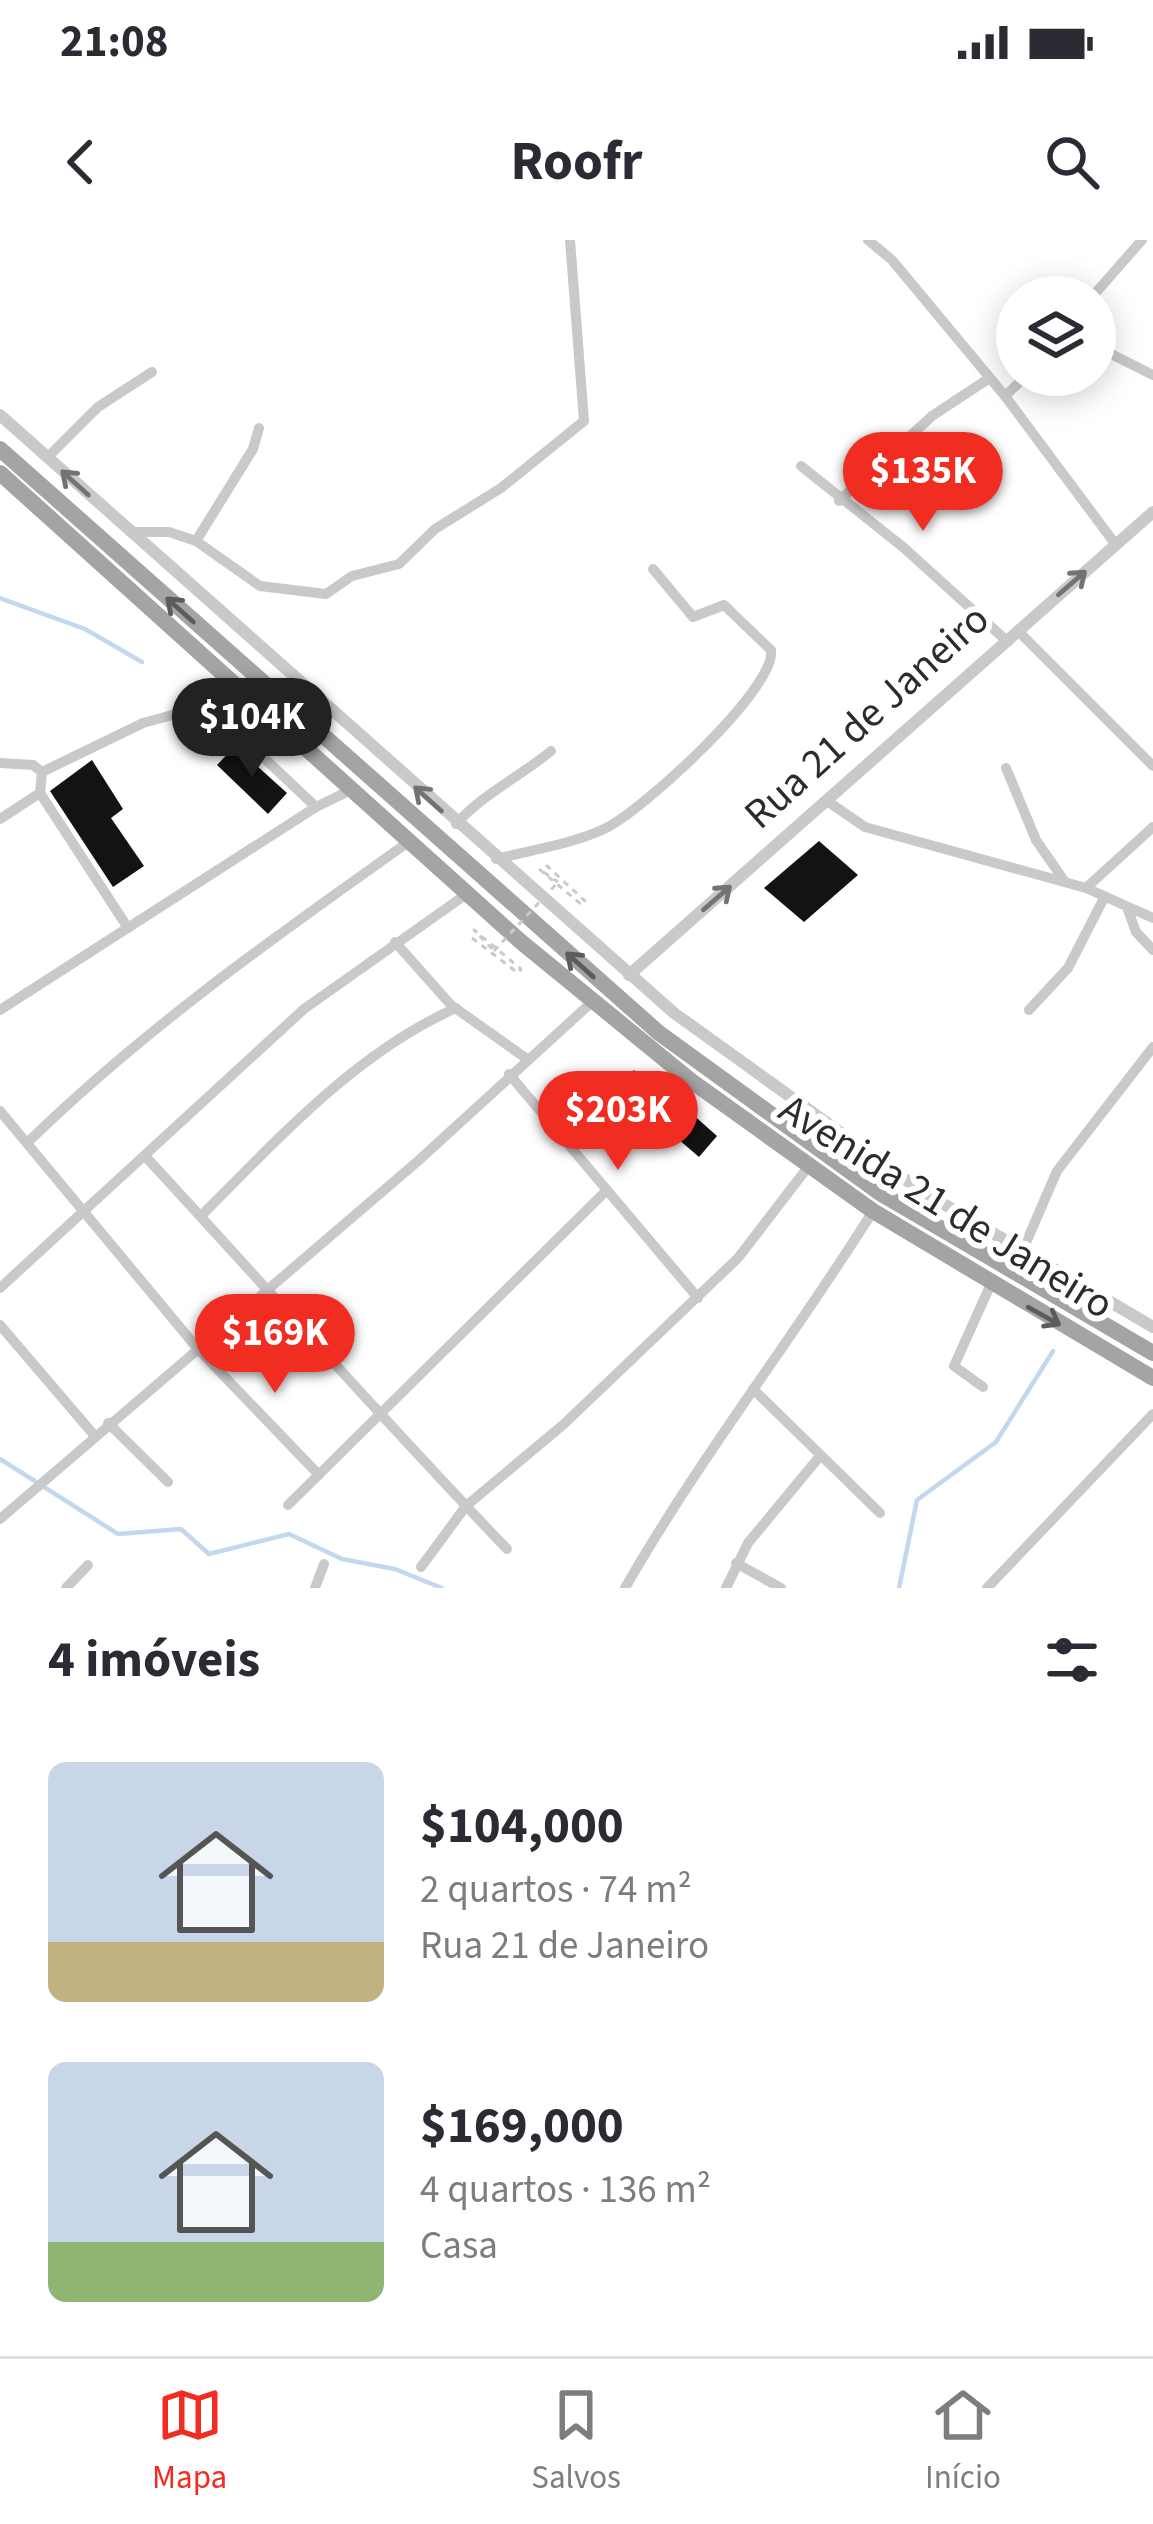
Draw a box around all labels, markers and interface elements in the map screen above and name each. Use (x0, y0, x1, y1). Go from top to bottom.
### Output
text: 21:08 (60, 10, 169, 74)
text: Roofr (510, 124, 643, 201)
icon: back (48, 129, 114, 195)
icon: search (1039, 129, 1105, 195)
map controls (996, 276, 1116, 396)
button: layers (996, 276, 1116, 396)
pin: $135K (839, 432, 1007, 534)
text: $135K (870, 443, 976, 499)
one-way arrow (61, 470, 91, 497)
one-way arrow (1056, 570, 1087, 597)
street label: Rua 21 de Janeiro (731, 591, 1003, 843)
one-way arrow (165, 597, 195, 624)
pin: $104K (168, 678, 336, 780)
text: $104K (199, 689, 305, 745)
one-way arrow (414, 786, 444, 813)
one-way arrow (701, 884, 732, 912)
one-way arrow (565, 952, 595, 979)
pin: $203K (534, 1071, 702, 1173)
street label: Avenida 21 de Janeiro (767, 1080, 1125, 1334)
text: $203K (565, 1082, 671, 1138)
pin: $169K (191, 1294, 359, 1396)
text: $169K (222, 1305, 328, 1361)
one-way arrow (1026, 1305, 1061, 1328)
text: 4 imóveis (48, 1624, 260, 1696)
icon: filters (1039, 1627, 1105, 1693)
text: $104,000 (420, 1790, 624, 1862)
icon: home (144, 1810, 288, 1954)
text: 2 quartos · 74 m² (420, 1862, 692, 1918)
text: Rua 21 de Janeiro (420, 1918, 709, 1974)
text: $169,000 (420, 2090, 624, 2162)
icon: home (144, 2110, 288, 2254)
text: 4 quartos · 136 m² (420, 2162, 711, 2218)
text: Casa (420, 2218, 498, 2274)
tab: Mapa (152, 2382, 227, 2501)
tab: Salvos (531, 2382, 621, 2501)
tab: Início (925, 2382, 1001, 2501)

